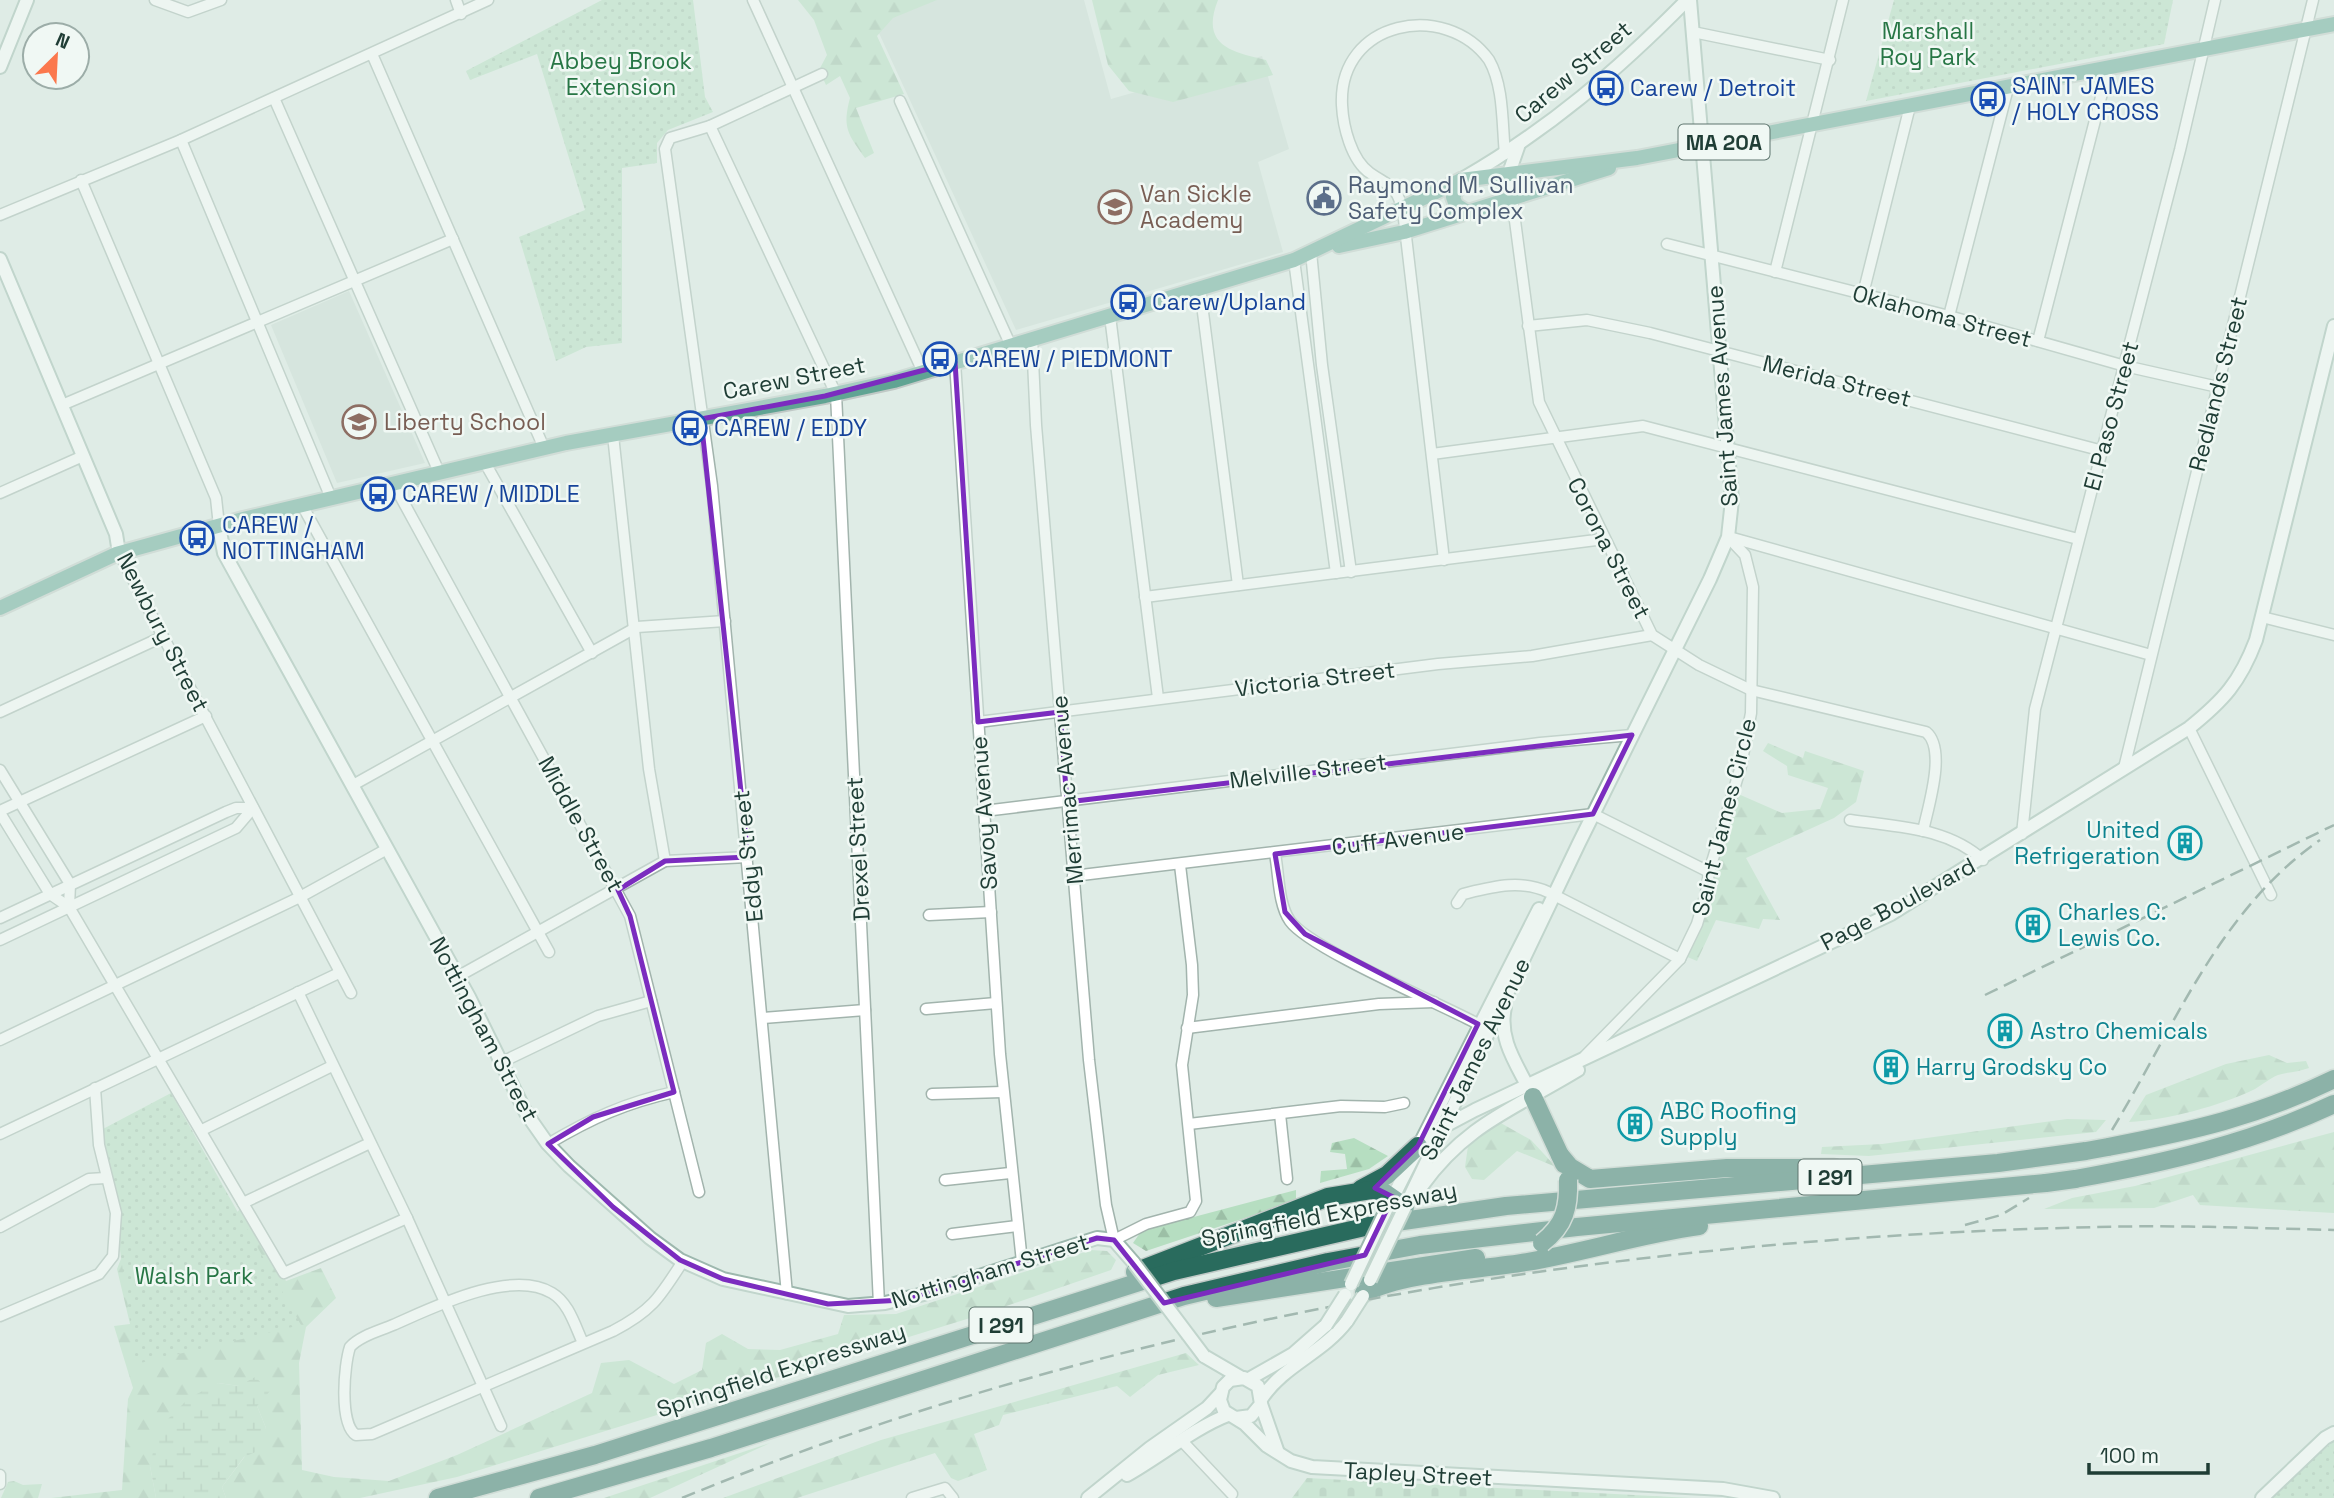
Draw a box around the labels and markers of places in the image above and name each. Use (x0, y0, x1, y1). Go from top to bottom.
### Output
bus stop icon: Carew / Detroit (1587, 69, 1625, 107)
place label: SAINT JAMES / HOLY CROSS (2012, 71, 2159, 127)
place label: Carew / Detroit (1630, 73, 1796, 103)
bus stop icon: SAINT JAMES / HOLY CROSS (1969, 80, 2007, 118)
place label: Raymond M. Sullivan Safety Complex (1348, 170, 1574, 226)
place label: Van Sickle Academy (1140, 179, 1252, 235)
public building icon: Raymond M. Sullivan Safety Complex (1305, 179, 1343, 217)
school or university icon: Van Sickle Academy (1096, 188, 1134, 226)
bus stop icon: Carew/Upland (1109, 283, 1147, 321)
place label: Carew/Upland (1152, 287, 1306, 317)
bus stop icon: CAREW / PIEDMONT (921, 340, 959, 378)
place label: CAREW / PIEDMONT (964, 344, 1173, 374)
school or university icon: Liberty School (340, 403, 378, 441)
place label: Liberty School (384, 407, 546, 437)
bus stop icon: CAREW / EDDY (671, 409, 709, 447)
place label: CAREW / EDDY (714, 413, 867, 443)
bus stop icon: CAREW / MIDDLE (359, 475, 397, 513)
place label: CAREW / MIDDLE (402, 479, 580, 509)
place label: CAREW / NOTTINGHAM (222, 510, 365, 566)
bus stop icon: CAREW / NOTTINGHAM (178, 519, 216, 557)
place label: United Refrigeration (2014, 815, 2160, 871)
building icon: United Refrigeration (2166, 824, 2204, 862)
place label: Charles C. Lewis Co. (2058, 897, 2167, 953)
building icon: Charles C. Lewis Co. (2014, 906, 2052, 944)
building icon: Astro Chemicals (1986, 1012, 2024, 1050)
place label: Astro Chemicals (2030, 1016, 2208, 1046)
building icon: Harry Grodsky Co (1872, 1048, 1910, 1086)
place label: Harry Grodsky Co (1916, 1052, 2108, 1082)
place label: ABC Roofing Supply (1660, 1096, 1797, 1152)
building icon: ABC Roofing Supply (1616, 1105, 1654, 1143)

